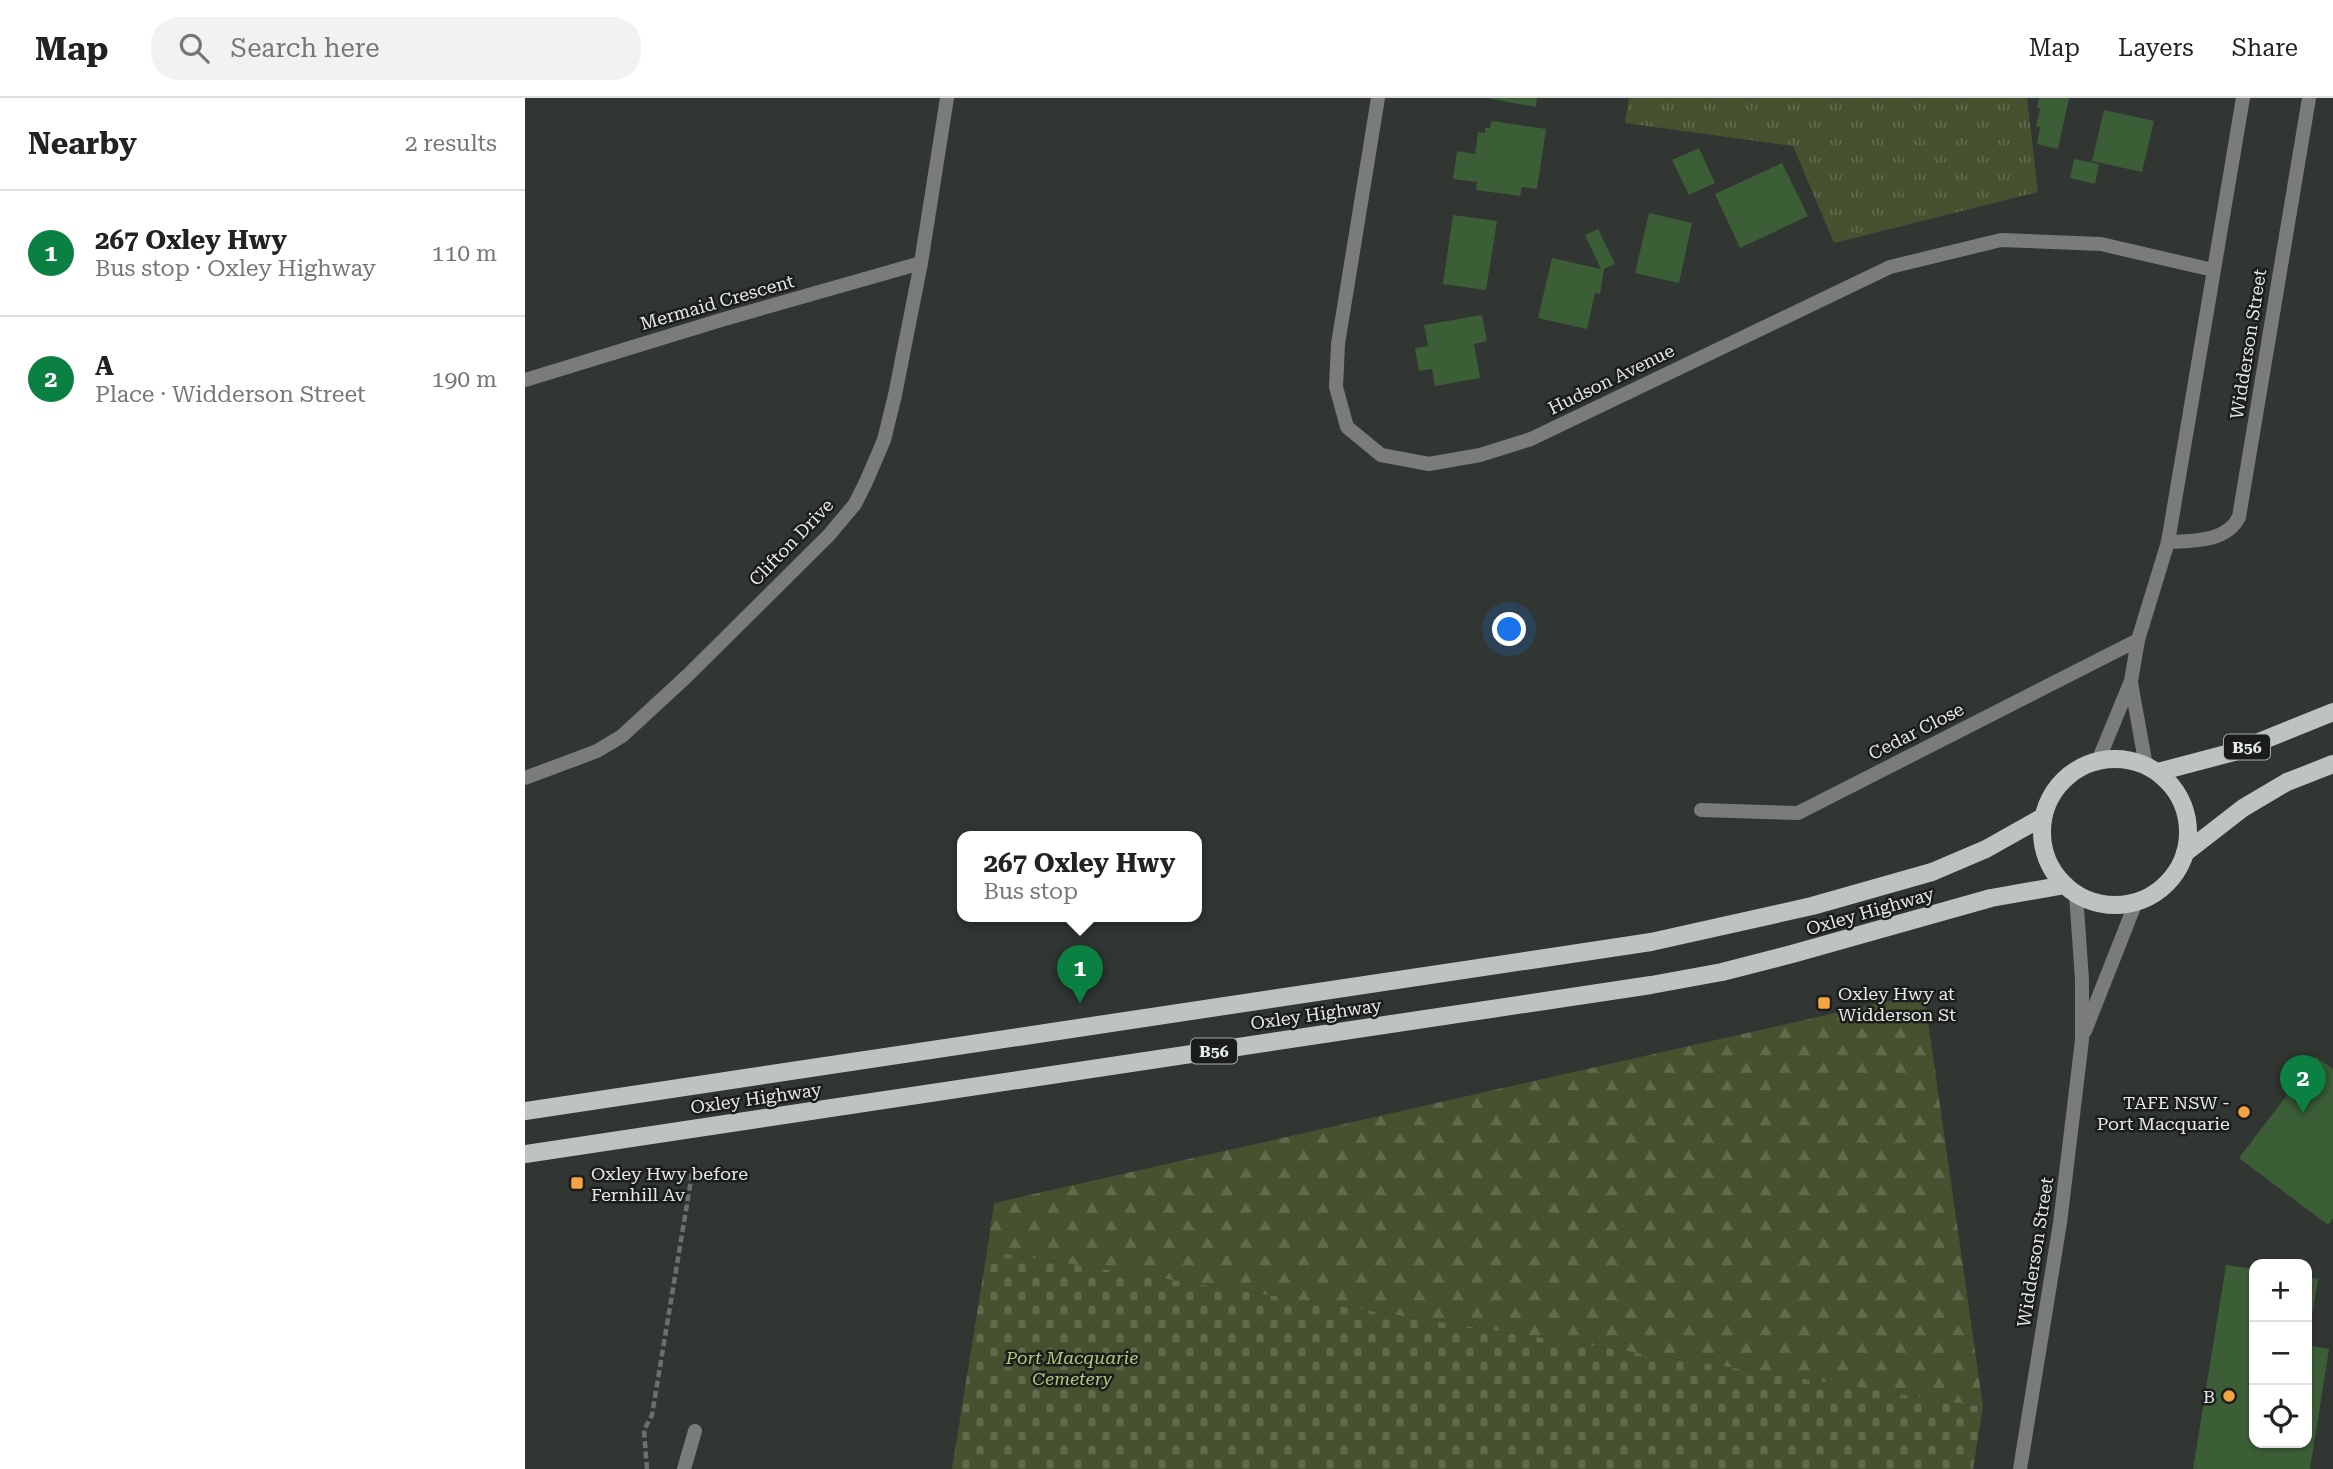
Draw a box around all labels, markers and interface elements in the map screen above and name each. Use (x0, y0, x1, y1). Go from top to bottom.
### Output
search box (151, 17, 641, 80)
text: Map (35, 29, 109, 68)
icon: search (175, 29, 213, 67)
text: Search here (231, 33, 380, 63)
text: Map (2029, 34, 2080, 62)
text: Layers (2118, 34, 2194, 62)
text: Share (2232, 34, 2298, 62)
text: Nearby (28, 126, 137, 161)
text: 2 results (405, 130, 497, 157)
text: 267 Oxley Hwy (95, 225, 287, 255)
text: 1 (45, 240, 57, 267)
text: 110 m (432, 240, 497, 267)
text: Bus stop · Oxley Highway (95, 255, 376, 282)
street label: Widderson Street (2226, 267, 2270, 421)
street label: Mermaid Crescent (638, 270, 797, 334)
street label: Hudson Avenue (1544, 339, 1678, 419)
text: A (95, 351, 114, 381)
text: 2 (45, 366, 57, 393)
text: 190 m (432, 366, 497, 393)
text: Place · Widderson Street (95, 381, 366, 408)
street label: Clifton Drive (744, 494, 838, 590)
your location (1492, 612, 1526, 646)
street label: Cedar Close (1865, 698, 1967, 764)
road number: B56 (2224, 734, 2270, 760)
popup (957, 831, 1202, 922)
text: 267 Oxley Hwy (983, 848, 1176, 878)
text: Bus stop (983, 878, 1078, 905)
street label: Oxley Highway (1804, 883, 1937, 939)
pin: 1 (1057, 945, 1103, 1003)
place label: Oxley Hwy at Widderson St (1838, 983, 1956, 1025)
street label: Oxley Highway (1249, 994, 1383, 1034)
marker: Oxley Hwy at Widderson St (1816, 995, 1832, 1011)
road number: B56 (1191, 1038, 1237, 1063)
pin: 2 (2280, 1055, 2326, 1113)
street label: Oxley Highway (689, 1078, 823, 1118)
place label: TAFE NSW - Port Macquarie (2097, 1092, 2230, 1134)
marker: TAFE NSW - Port Macquarie (2236, 1104, 2252, 1120)
place label: Oxley Hwy before Fernhill Av (591, 1163, 748, 1205)
marker: Oxley Hwy before Fernhill Av (569, 1175, 585, 1191)
street label: Widderson Street (2013, 1175, 2057, 1329)
map controls (2249, 1259, 2312, 1448)
button: + (2249, 1259, 2312, 1322)
button: − (2249, 1322, 2312, 1385)
park label: Port Macquarie Cemetery (1005, 1347, 1138, 1389)
button: locate (2249, 1385, 2312, 1448)
place label: B (2203, 1386, 2215, 1407)
marker: B (2221, 1388, 2237, 1404)

